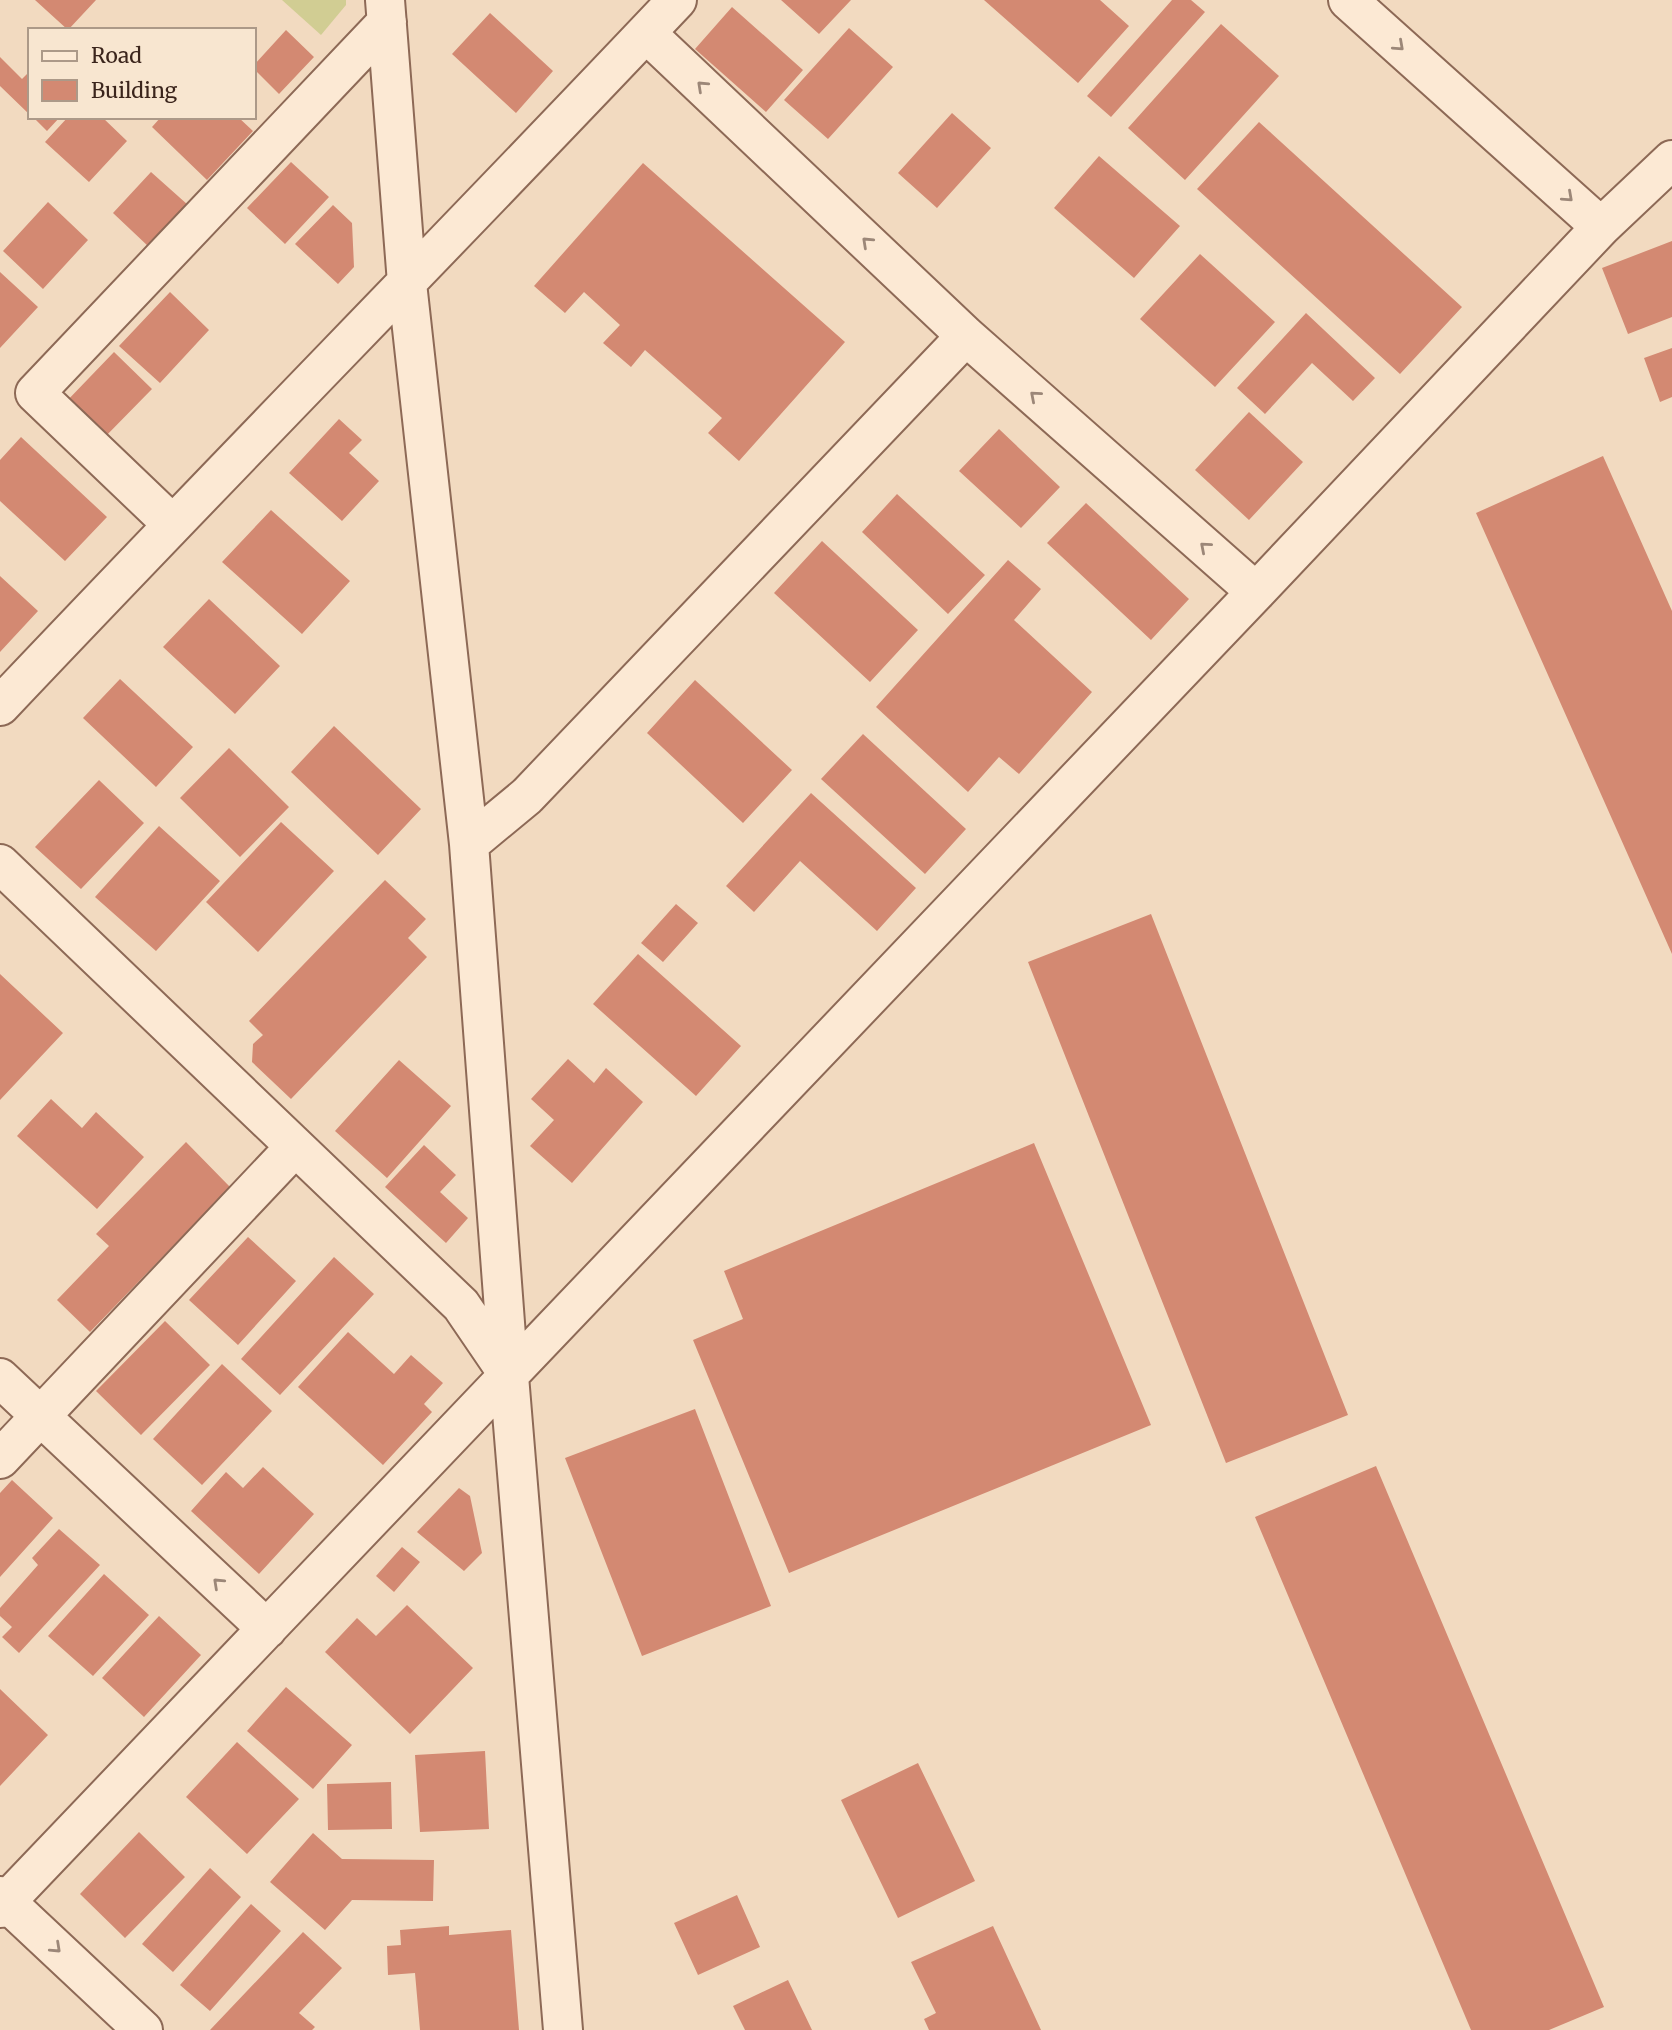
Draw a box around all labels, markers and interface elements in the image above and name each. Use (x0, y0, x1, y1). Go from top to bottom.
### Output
legend (28, 28, 256, 119)
one-way arrow (1391, 37, 1404, 50)
text: Road (91, 42, 142, 69)
text: Building (91, 77, 178, 104)
one-way arrow (697, 82, 710, 95)
one-way arrow (1560, 189, 1573, 202)
one-way arrow (862, 238, 875, 251)
one-way arrow (1030, 392, 1043, 404)
one-way arrow (1200, 543, 1213, 555)
one-way arrow (213, 1578, 226, 1591)
one-way arrow (48, 1940, 61, 1952)

